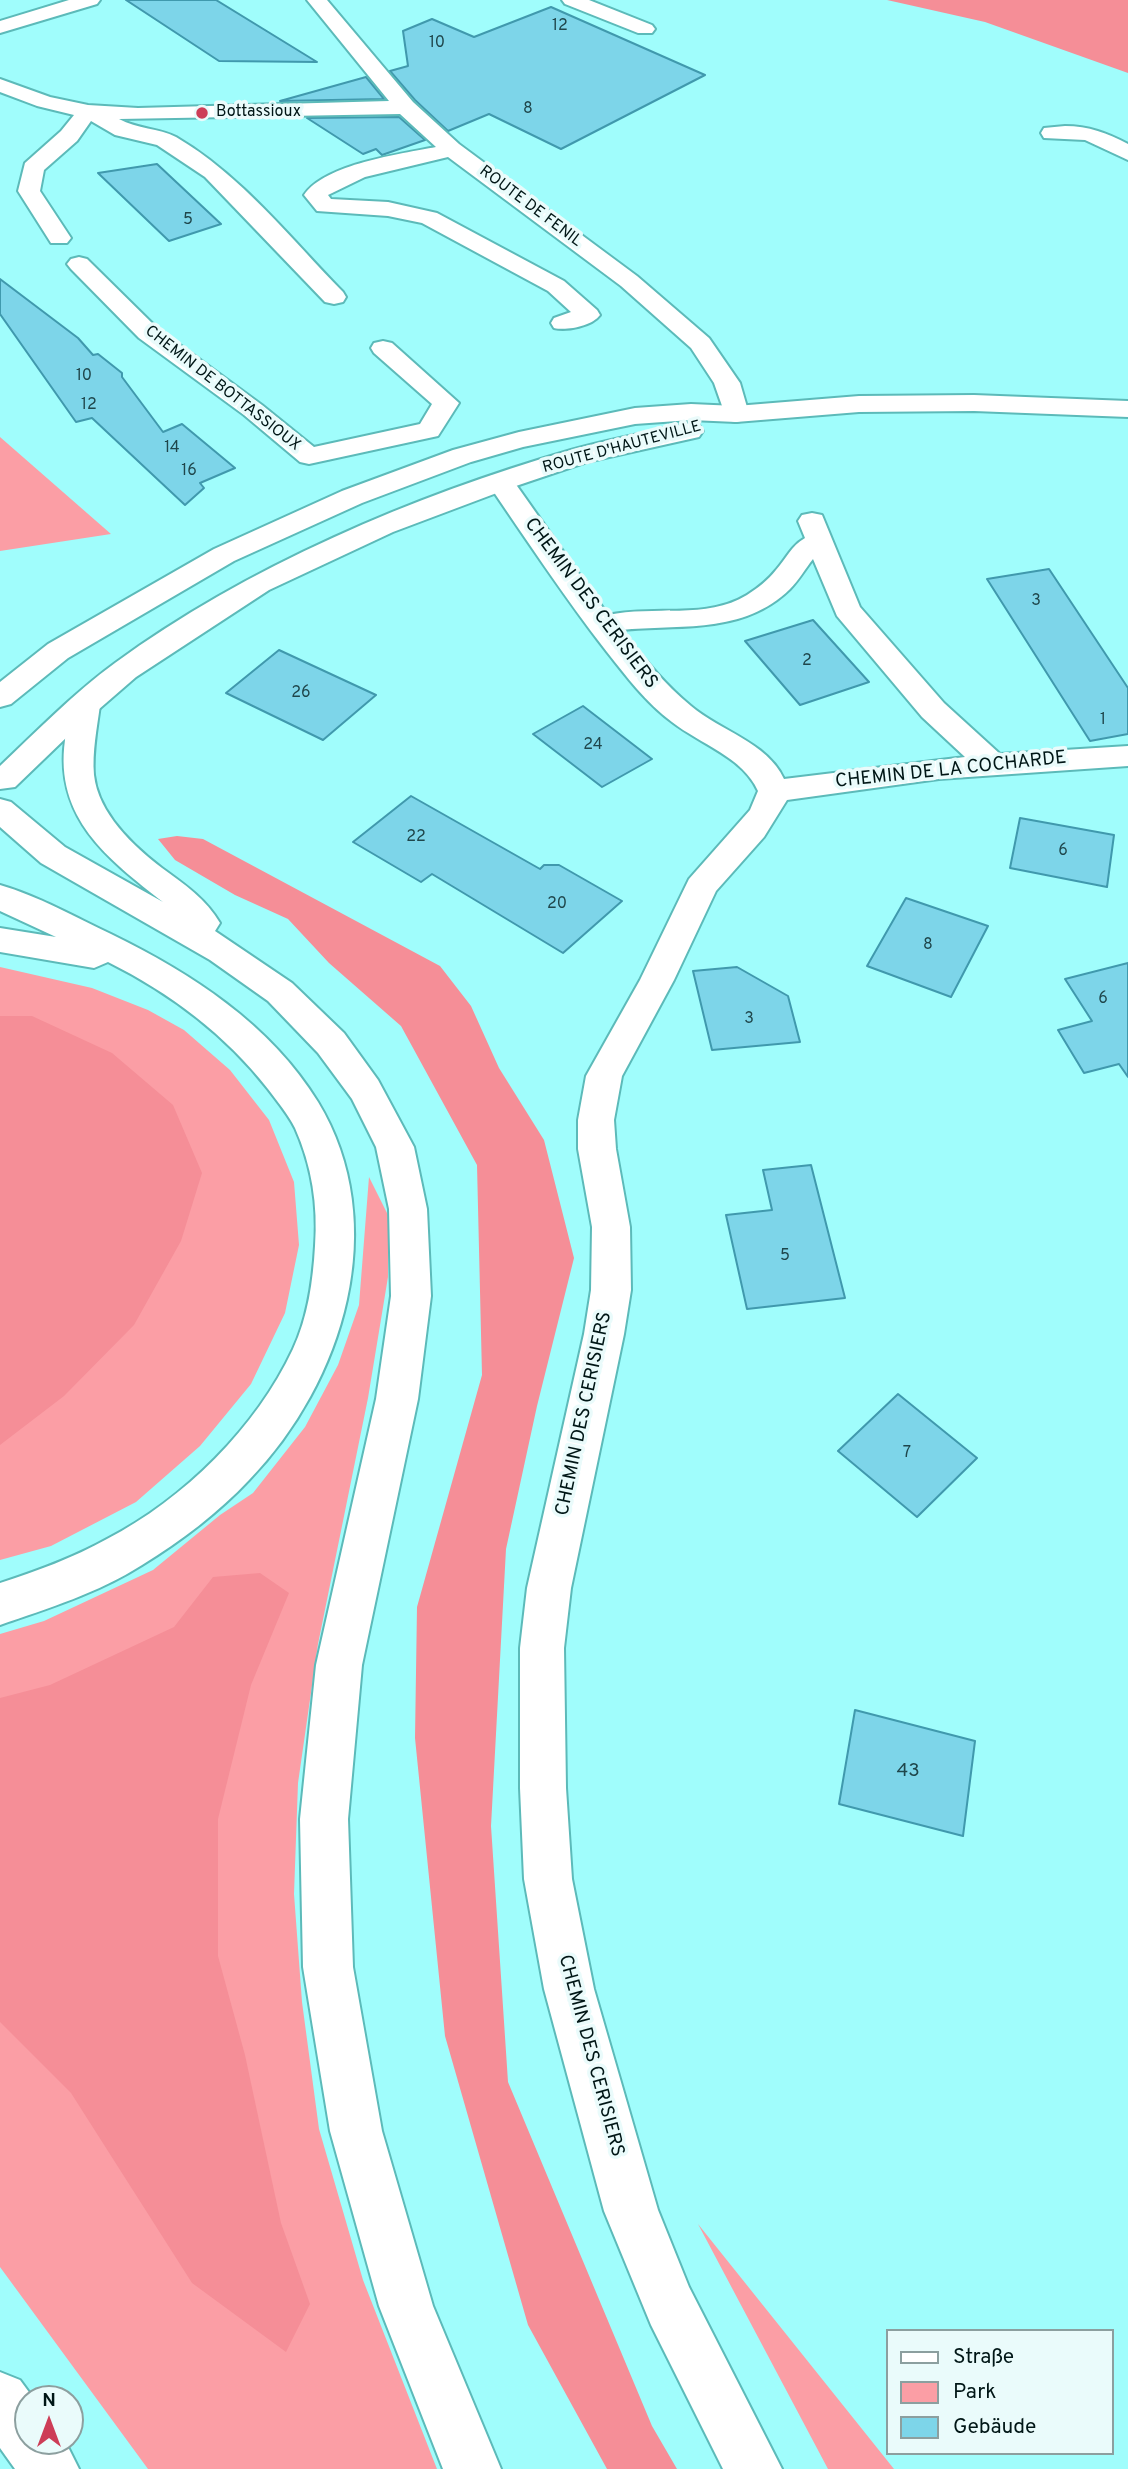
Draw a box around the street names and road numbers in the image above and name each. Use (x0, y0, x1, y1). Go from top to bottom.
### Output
street label: ROUTE DE FENIL (475, 162, 585, 252)
street label: CHEMIN DE BOTTASSIOUX (140, 322, 304, 456)
street label: ROUTE D'HAUTEVILLE (541, 418, 703, 478)
street label: CHEMIN DES CERISIERS (518, 514, 662, 694)
street label: CHEMIN DE LA COCHARDE (834, 748, 1068, 794)
street label: CHEMIN DES CERISIERS (552, 1310, 618, 1518)
street label: CHEMIN DES CERISIERS (552, 1953, 628, 2159)

